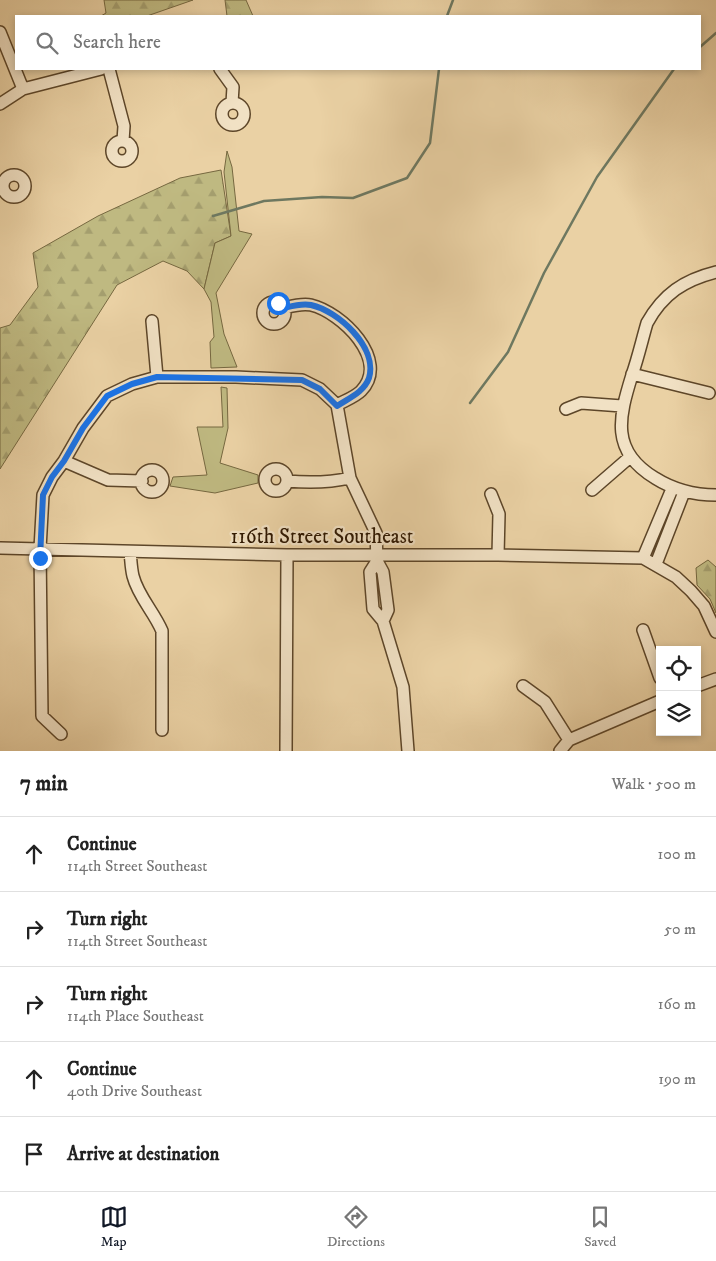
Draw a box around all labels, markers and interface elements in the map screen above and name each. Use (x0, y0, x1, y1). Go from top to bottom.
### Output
search box (15, 15, 701, 70)
icon: search (33, 29, 61, 57)
text: Search here (73, 31, 161, 54)
route start (267, 292, 290, 315)
street label: 116th Street Southeast (230, 524, 414, 550)
route end (29, 547, 52, 570)
map controls (656, 646, 701, 736)
button: locate (656, 646, 701, 691)
button: layers (656, 691, 701, 736)
text: 7 min (20, 771, 68, 797)
text: Walk · 500 m (611, 774, 696, 794)
text: Continue (67, 833, 137, 856)
icon: ahead (20, 840, 48, 868)
text: 100 m (658, 844, 696, 864)
text: 114th Street Southeast (67, 856, 207, 876)
text: Turn right (67, 908, 147, 931)
icon: right (20, 915, 48, 943)
text: 50 m (664, 919, 696, 939)
text: 114th Street Southeast (67, 931, 207, 951)
text: Turn right (67, 983, 147, 1006)
icon: right (20, 990, 48, 1018)
text: 160 m (658, 994, 696, 1014)
text: 114th Place Southeast (67, 1006, 204, 1026)
text: Continue (67, 1058, 137, 1081)
icon: ahead (20, 1065, 48, 1093)
text: 190 m (658, 1069, 696, 1089)
text: 40th Drive Southeast (67, 1081, 202, 1101)
icon: arrive (20, 1140, 48, 1168)
text: Arrive at destination (67, 1143, 219, 1166)
tab: Map (100, 1203, 128, 1251)
tab: Directions (327, 1203, 385, 1251)
tab: Saved (584, 1203, 616, 1251)

